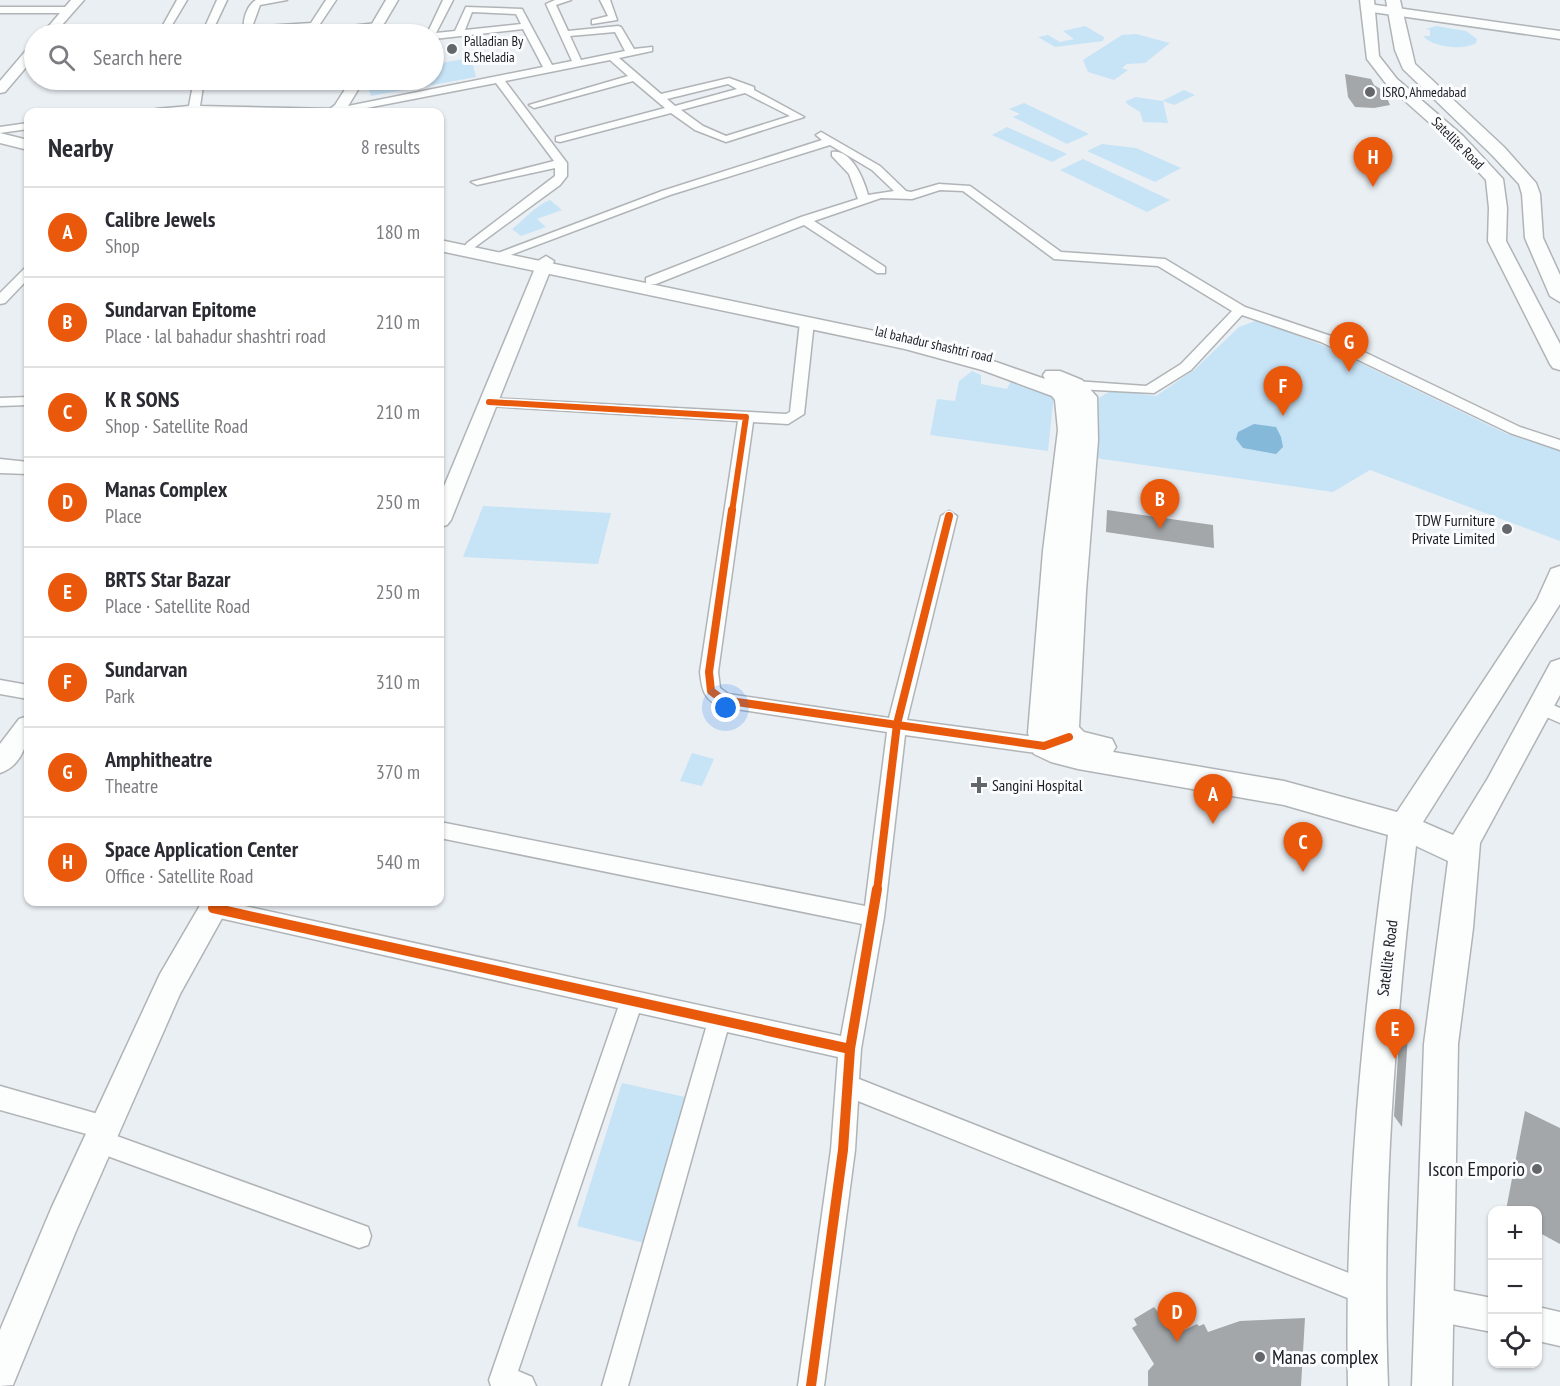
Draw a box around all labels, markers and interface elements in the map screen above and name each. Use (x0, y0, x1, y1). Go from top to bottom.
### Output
search box (24, 24, 444, 90)
place label: Palladian By R.Sheladia (464, 32, 524, 66)
icon: search (45, 41, 78, 74)
marker: Palladian By R.Sheladia (445, 42, 459, 56)
text: Search here (93, 43, 182, 71)
place label: ISRO, Ahmedabad (1382, 83, 1466, 101)
marker: ISRO, Ahmedabad (1363, 85, 1377, 99)
street label: Satellite Road (1428, 113, 1488, 173)
text: Nearby (48, 131, 113, 164)
text: 8 results (361, 134, 420, 160)
pin: H (1354, 138, 1392, 187)
text: Calibre Jewels (105, 205, 216, 233)
text: A (62, 219, 73, 245)
text: 180 m (376, 219, 420, 245)
text: Shop (105, 233, 140, 259)
text: Sundarvan Epitome (105, 295, 256, 323)
text: B (63, 309, 72, 335)
text: 210 m (376, 309, 420, 335)
street label: lal bahadur shashtri road (873, 322, 995, 366)
pin: G (1330, 322, 1368, 372)
text: Place · lal bahadur shashtri road (105, 323, 326, 349)
pin: F (1264, 366, 1302, 416)
text: K R SONS (105, 385, 179, 413)
text: C (63, 399, 72, 425)
text: 210 m (376, 399, 420, 425)
text: Shop · Satellite Road (105, 413, 248, 439)
text: Manas Complex (105, 475, 227, 503)
pin: B (1140, 480, 1180, 529)
text: D (62, 489, 73, 515)
text: 250 m (376, 489, 420, 515)
text: Place (105, 503, 142, 529)
place label: TDW Furniture Private Limited (1412, 510, 1495, 548)
marker: TDW Furniture Private Limited (1500, 522, 1514, 536)
text: BRTS Star Bazar (105, 565, 231, 593)
text: E (63, 579, 72, 605)
text: 250 m (376, 579, 420, 605)
text: Place · Satellite Road (105, 593, 250, 619)
text: Sundarvan (105, 655, 187, 683)
text: F (63, 669, 72, 695)
text: 310 m (376, 669, 420, 695)
text: Park (105, 683, 135, 709)
your location (711, 693, 740, 722)
text: Amphitheatre (105, 745, 212, 773)
text: G (62, 759, 73, 785)
text: 370 m (376, 759, 420, 785)
text: Theatre (105, 773, 158, 799)
pin: A (1194, 774, 1232, 824)
place label: Sangini Hospital (992, 775, 1083, 795)
marker: Sangini Hospital (970, 776, 988, 794)
pin: C (1284, 822, 1322, 872)
text: Space Application Center (105, 835, 298, 863)
text: H (62, 849, 73, 875)
text: 540 m (376, 849, 420, 875)
text: Office · Satellite Road (105, 863, 253, 889)
street label: Satellite Road (1372, 919, 1402, 997)
pin: E (1376, 1010, 1414, 1059)
place label: Iscon Emporio (1428, 1156, 1525, 1182)
marker: Iscon Emporio (1530, 1162, 1544, 1176)
map controls (1488, 1206, 1542, 1368)
button: + (1488, 1206, 1542, 1260)
button: − (1488, 1260, 1542, 1314)
pin: D (1158, 1292, 1196, 1342)
button: locate (1488, 1314, 1542, 1368)
place label: Manas complex (1272, 1344, 1378, 1370)
marker: Manas complex (1253, 1350, 1267, 1364)

